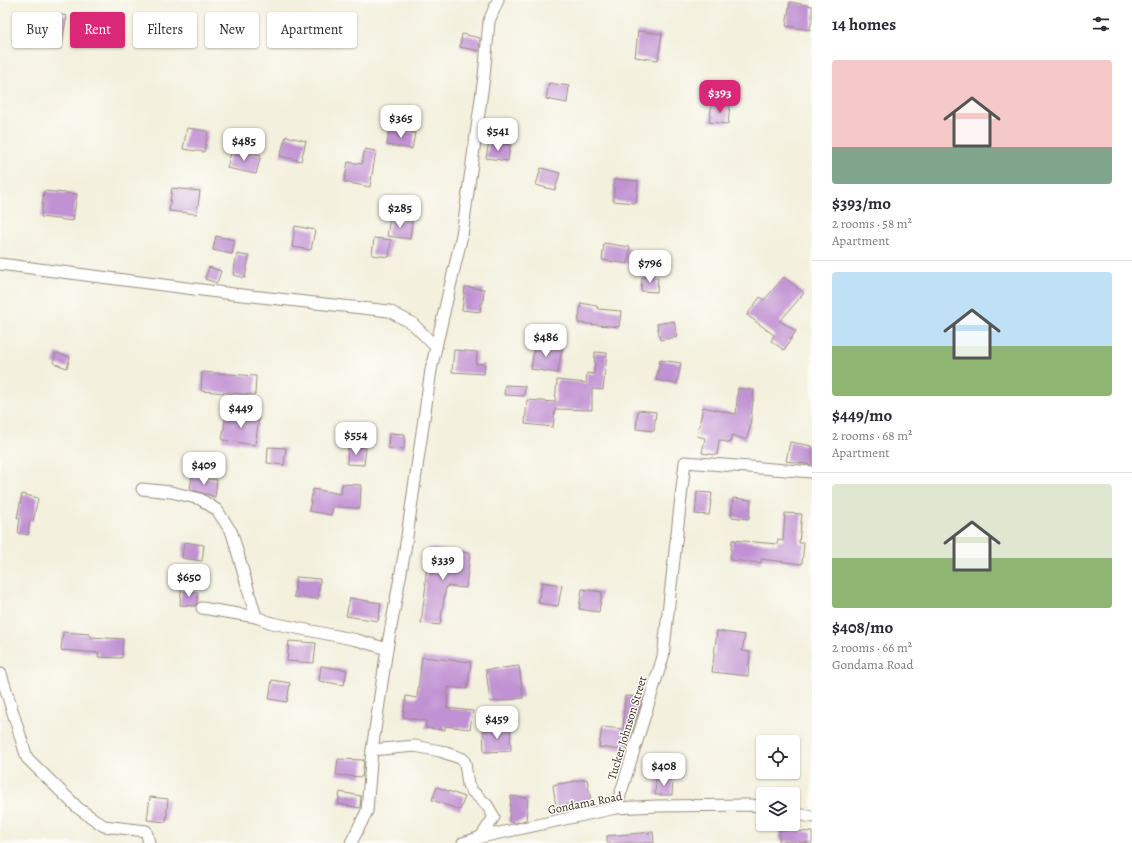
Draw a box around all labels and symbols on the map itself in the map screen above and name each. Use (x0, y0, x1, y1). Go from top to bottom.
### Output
pin: $393 (696, 80, 744, 114)
pin: $365 (377, 105, 425, 139)
pin: $541 (474, 118, 522, 152)
pin: $485 (220, 128, 268, 162)
pin: $285 (376, 195, 424, 229)
pin: $796 (626, 250, 674, 284)
pin: $486 (522, 324, 570, 358)
pin: $449 (217, 395, 265, 429)
pin: $554 (332, 422, 380, 456)
pin: $409 (180, 452, 228, 486)
pin: $339 (419, 547, 467, 581)
pin: $650 (165, 564, 213, 598)
street label: Tucker Johnson Street (604, 674, 650, 782)
pin: $459 (473, 706, 521, 740)
pin: $408 (640, 753, 688, 787)
street label: Gondama Road (547, 788, 624, 818)

